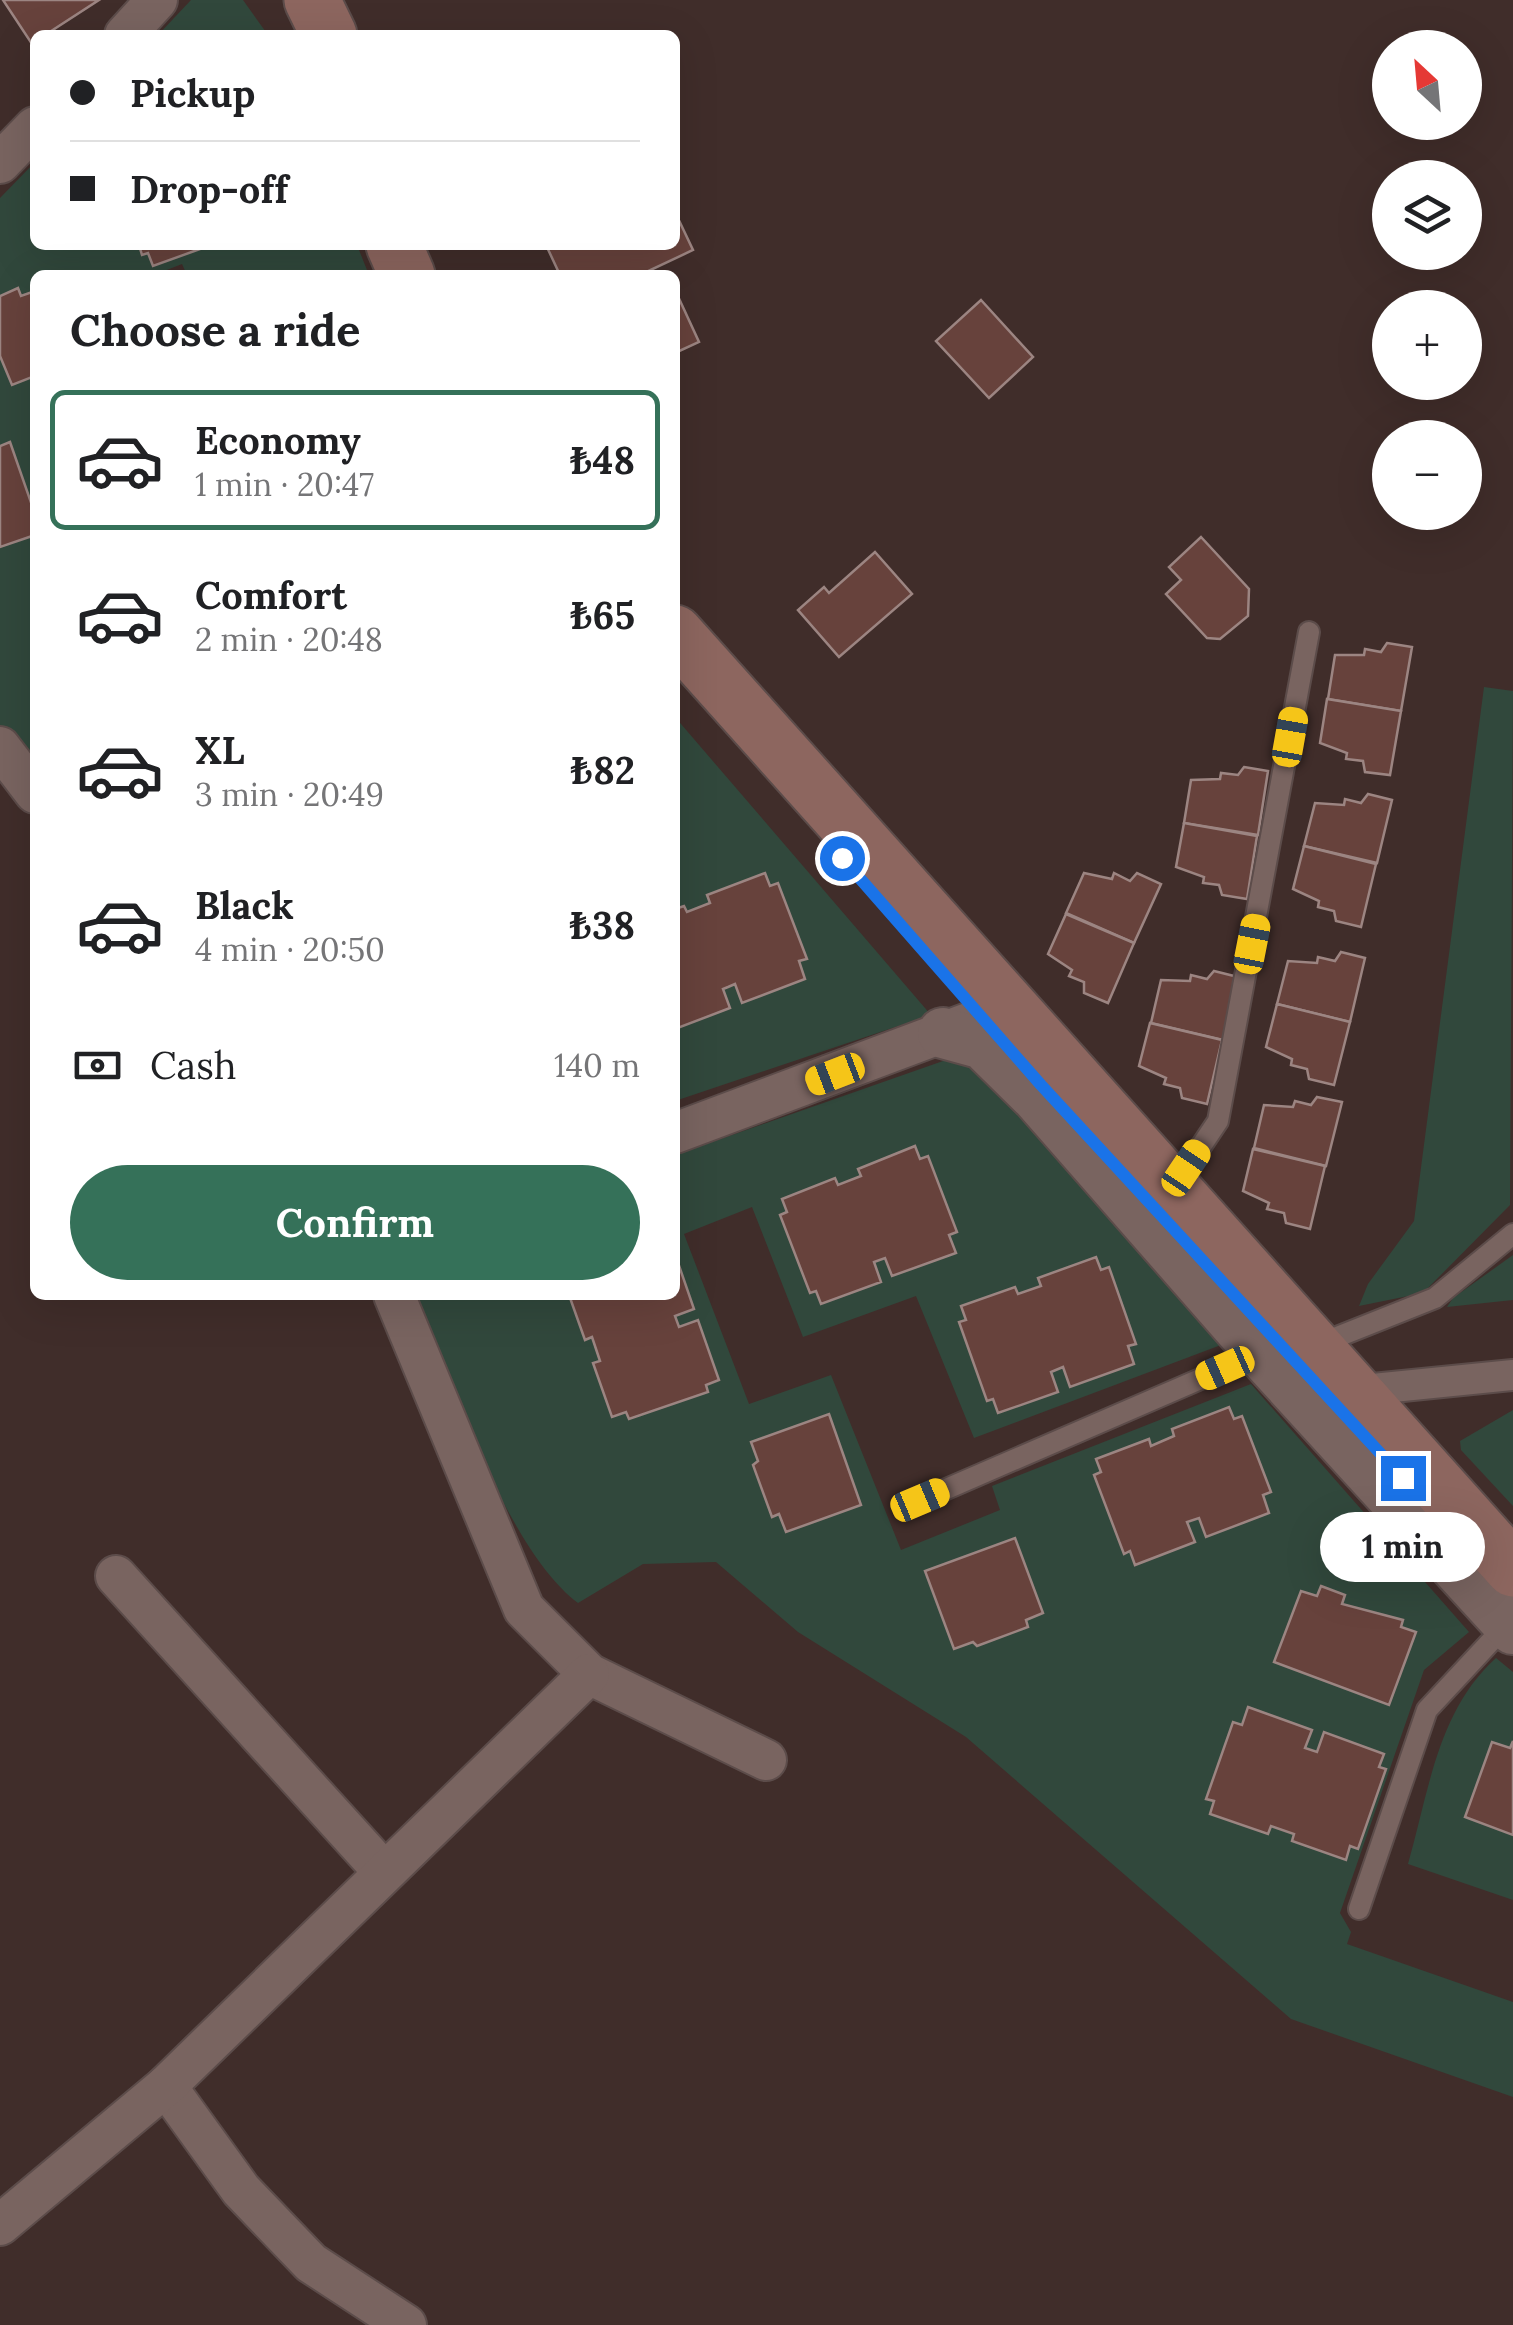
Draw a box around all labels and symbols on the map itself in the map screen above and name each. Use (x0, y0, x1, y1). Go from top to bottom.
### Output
north arrow (1372, 30, 1482, 140)
car (1270, 705, 1310, 769)
route start (820, 836, 865, 881)
car (1232, 912, 1272, 976)
car (802, 1049, 868, 1099)
car (1157, 1135, 1215, 1201)
car (1191, 1342, 1259, 1394)
route end (1381, 1456, 1426, 1501)
car (887, 1474, 953, 1526)
callout: 1 min (1320, 1513, 1486, 1583)

